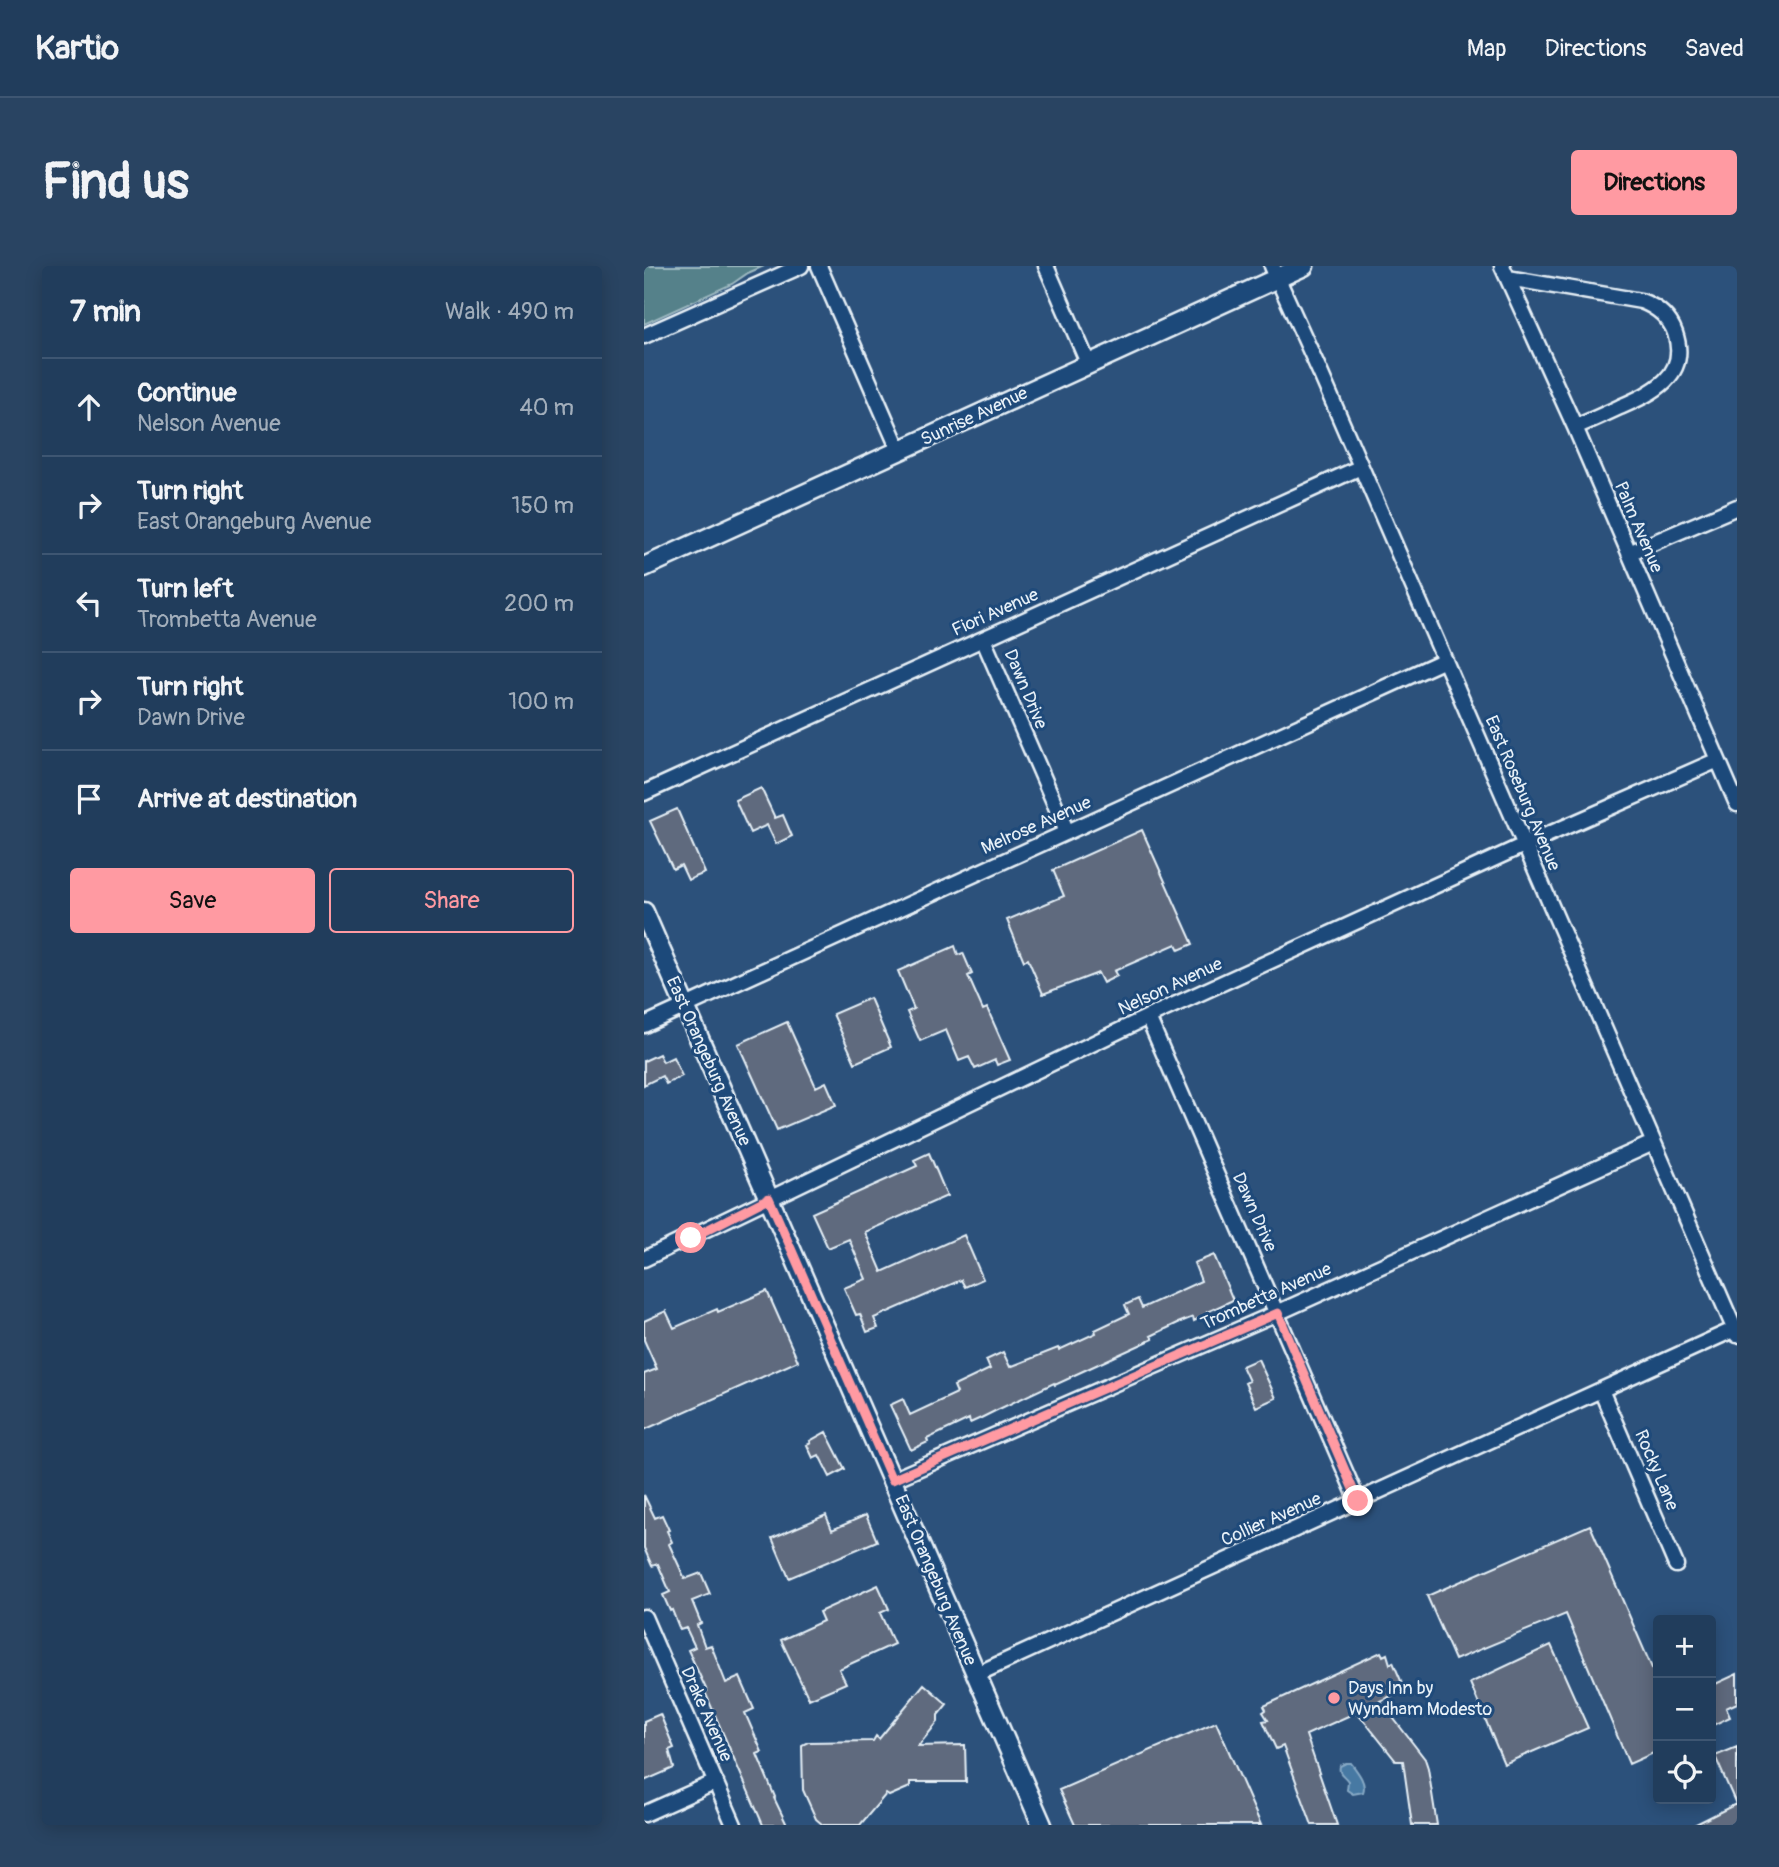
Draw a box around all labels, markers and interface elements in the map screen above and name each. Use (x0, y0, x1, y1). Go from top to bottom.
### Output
text: Kartio (35, 28, 119, 69)
text: Map (1467, 34, 1507, 63)
text: Directions (1545, 34, 1646, 63)
text: Saved (1684, 34, 1744, 63)
button: Directions (1571, 150, 1737, 215)
text: Find us (42, 152, 189, 213)
text: 7 min (70, 293, 141, 330)
text: Walk · 490 m (445, 297, 574, 326)
text: Continue (137, 377, 237, 409)
street label: Sunrise Avenue (917, 382, 1032, 451)
icon: ahead (70, 388, 108, 426)
text: 40 m (520, 393, 574, 422)
text: Nelson Avenue (137, 409, 280, 438)
text: Turn right (137, 475, 243, 507)
street label: Palm Avenue (1609, 478, 1668, 576)
icon: right (70, 486, 108, 524)
text: 150 m (511, 491, 574, 520)
text: East Orangeburg Avenue (137, 507, 371, 536)
text: Turn left (137, 573, 233, 605)
street label: Fiori Avenue (948, 583, 1042, 642)
icon: left (70, 584, 108, 622)
text: 200 m (504, 589, 574, 618)
text: Trombetta Avenue (137, 605, 316, 634)
street label: Dawn Drive (998, 646, 1053, 733)
text: Turn right (137, 671, 243, 703)
icon: right (70, 682, 108, 720)
text: 100 m (508, 687, 574, 716)
text: Dawn Drive (137, 703, 245, 732)
street label: East Roseburg Avenue (1479, 712, 1566, 874)
icon: arrive (70, 780, 108, 818)
text: Arrive at destination (137, 783, 357, 815)
street label: Melrose Avenue (978, 791, 1095, 860)
button: Save (70, 868, 315, 933)
button: Share (329, 868, 574, 933)
street label: Nelson Avenue (1114, 952, 1226, 1021)
street label: East Orangeburg Avenue (661, 973, 756, 1150)
street label: Dawn Drive (1227, 1169, 1282, 1256)
route start (675, 1222, 706, 1253)
street label: Trombetta Avenue (1197, 1257, 1335, 1336)
street label: Rocky Lane (1629, 1426, 1684, 1514)
route end (1342, 1485, 1373, 1516)
street label: Collier Avenue (1218, 1487, 1325, 1552)
street label: East Orangeburg Avenue (889, 1491, 982, 1669)
map controls (1653, 1615, 1716, 1804)
button: + (1653, 1615, 1716, 1678)
street label: Drake Avenue (675, 1663, 738, 1765)
place label: Days Inn by Wyndham Modesto (1348, 1677, 1493, 1721)
button: − (1653, 1678, 1716, 1741)
marker: Days Inn by Wyndham Modesto (1326, 1690, 1342, 1706)
button: locate (1653, 1741, 1716, 1804)

